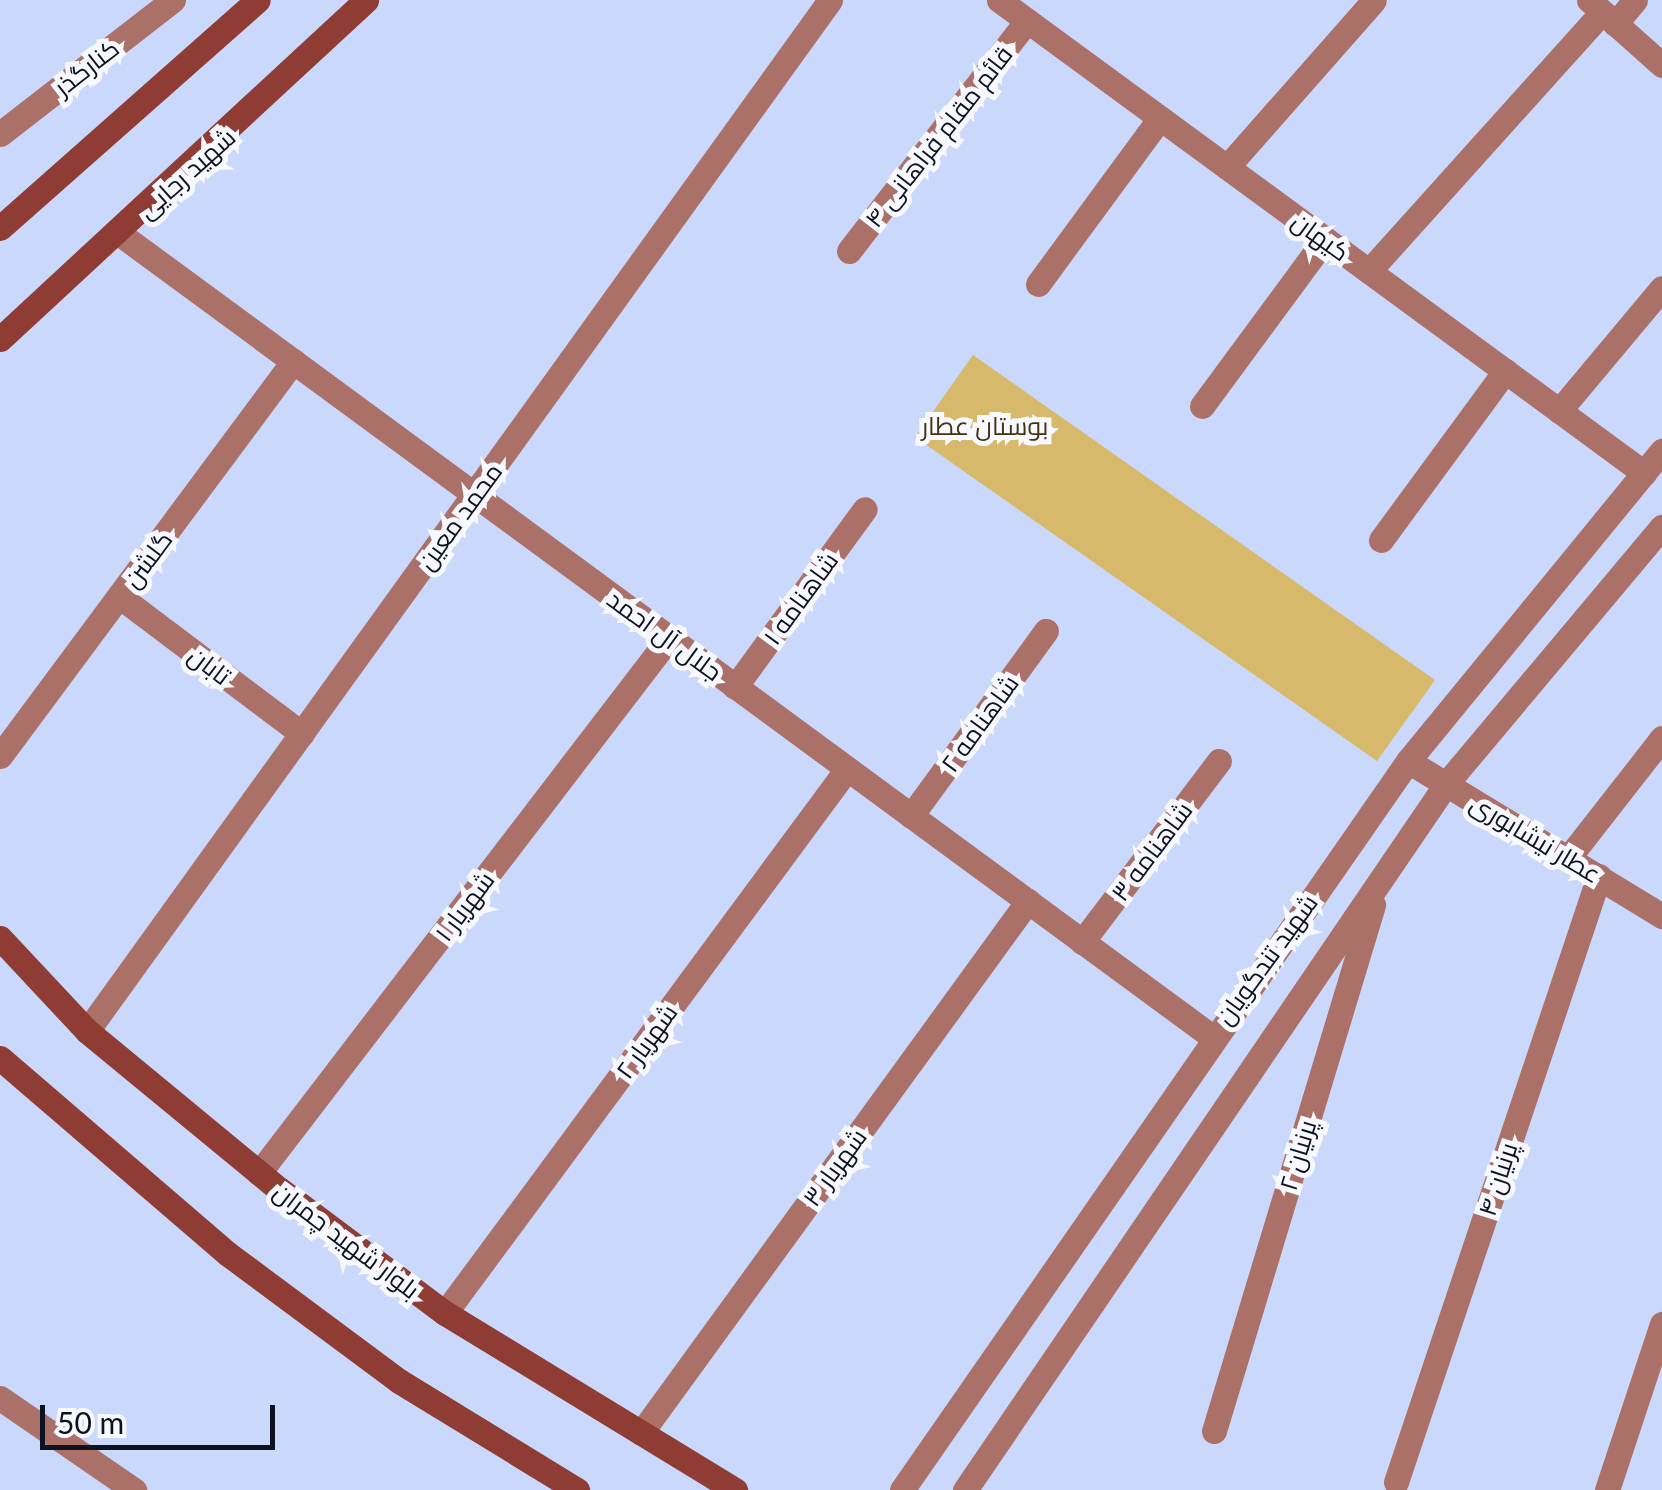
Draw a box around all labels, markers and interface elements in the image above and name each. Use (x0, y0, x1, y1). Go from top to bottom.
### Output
street label: کنارگذر (48, 32, 124, 102)
street label: قائم مقام فراهانی ۴ (858, 39, 1018, 233)
street label: شهید رجایی (131, 121, 241, 225)
street label: کیهان (1286, 205, 1356, 267)
park label: بوستان عطار (921, 410, 1049, 440)
street label: محمد معین (410, 457, 508, 575)
street label: گلشن (116, 525, 178, 593)
street label: شاهنامه ۱ (756, 546, 844, 650)
street label: جلال آل احمد (602, 583, 728, 687)
street label: تابان (183, 640, 237, 690)
street label: شاهنامه ۲ (934, 669, 1024, 777)
street label: عطار نیشابوری (1465, 787, 1607, 889)
street label: شاهنامه ۳ (1104, 795, 1198, 907)
street label: شهریار ۱ (428, 865, 500, 947)
street label: شهید تندگویان (1209, 888, 1323, 1030)
street label: شهریار ۲ (609, 998, 683, 1084)
street label: پرنیان ۲ (1272, 1116, 1322, 1194)
street label: شهریار ۳ (796, 1122, 872, 1212)
street label: پرنیان ۴ (1471, 1139, 1523, 1219)
street label: بلوار شهید چمران (268, 1176, 426, 1304)
scale bar (45, 1385, 280, 1447)
text: 50 m (57, 1404, 124, 1440)

